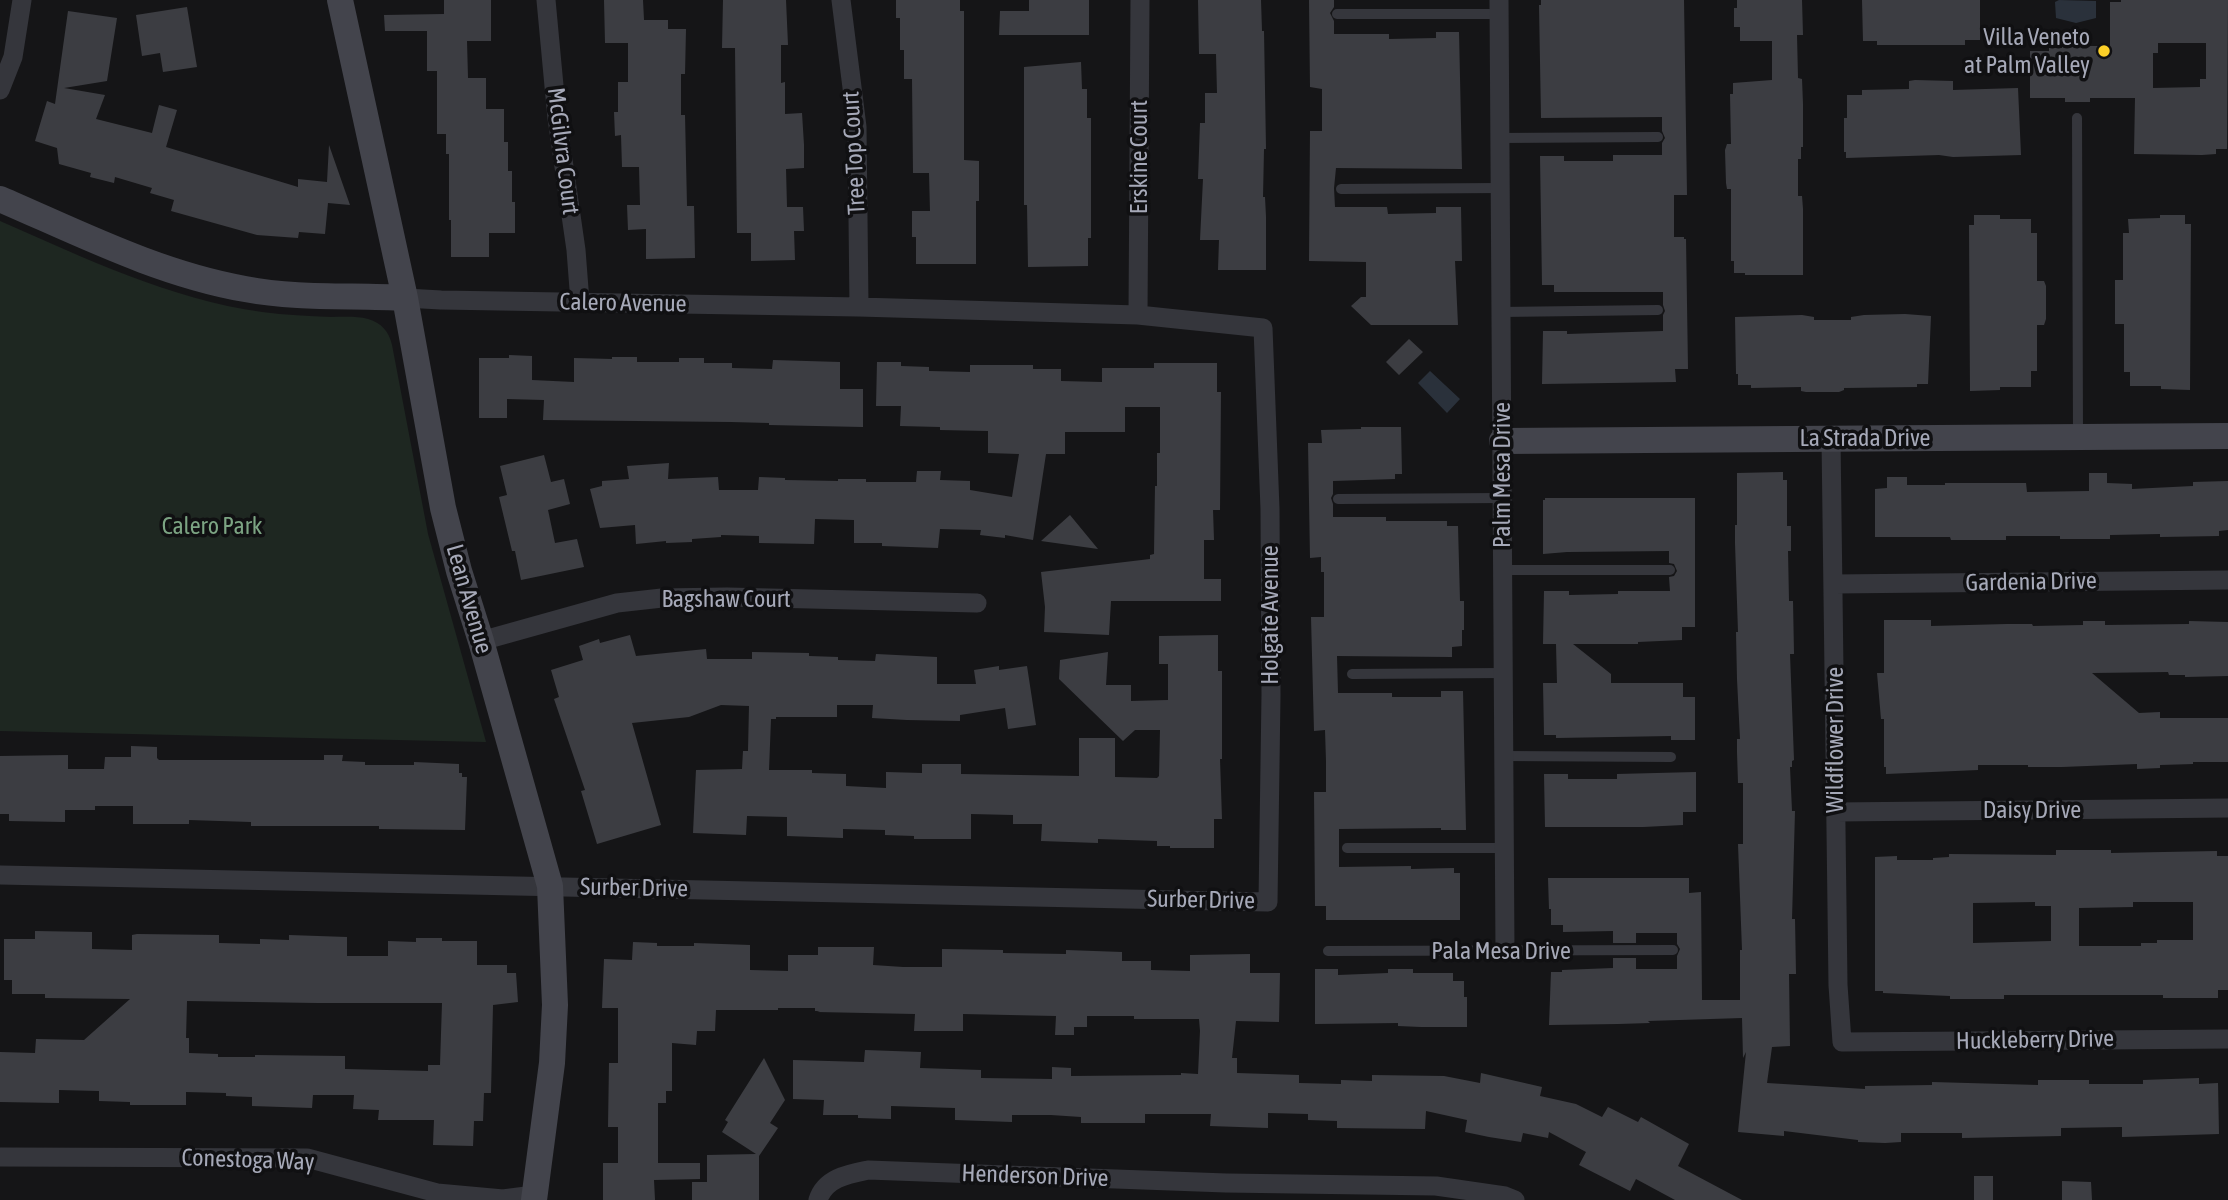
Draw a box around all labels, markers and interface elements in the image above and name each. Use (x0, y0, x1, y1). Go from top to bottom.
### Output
place label: Villa Veneto at Palm Valley (1964, 23, 2090, 79)
marker: Villa Veneto at Palm Valley (2096, 43, 2112, 59)
street label: McGilvra Court (541, 86, 585, 216)
street label: Tree Top Court (836, 91, 872, 215)
street label: Erskine Court (1125, 100, 1153, 214)
street label: Calero Avenue (559, 287, 687, 319)
street label: Palm Mesa Drive (1488, 402, 1516, 548)
street label: La Strada Drive (1800, 424, 1930, 452)
park label: Calero Park (162, 512, 262, 540)
street label: Lean Avenue (440, 541, 498, 657)
street label: Holgate Avenue (1256, 545, 1284, 685)
street label: Gardenia Drive (1965, 566, 2097, 598)
street label: Bagshaw Court (661, 585, 791, 613)
street label: Wildflower Drive (1821, 667, 1849, 813)
street label: Daisy Drive (1983, 796, 2081, 824)
street label: Surber Drive (580, 873, 688, 903)
street label: Surber Drive (1147, 885, 1255, 915)
street label: Pala Mesa Drive (1431, 937, 1571, 965)
street label: Huckleberry Drive (1956, 1024, 2114, 1056)
street label: Conestoga Way (181, 1143, 315, 1177)
street label: Henderson Drive (961, 1159, 1109, 1193)

